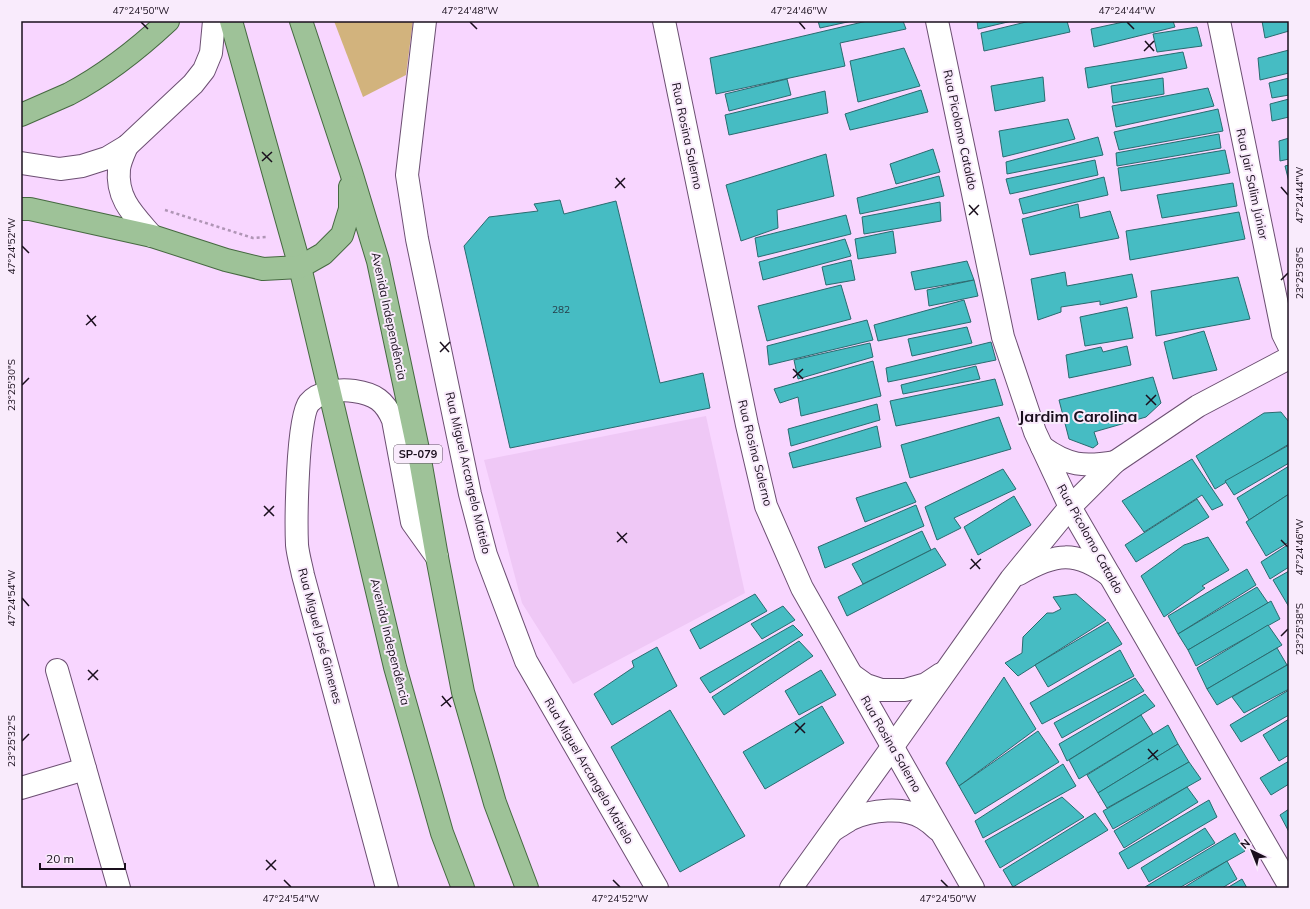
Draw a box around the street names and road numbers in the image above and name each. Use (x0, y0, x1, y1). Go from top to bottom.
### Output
street label: Rua Picolomo Cataldo (940, 68, 981, 192)
street label: Rua Rosina Salerno (669, 81, 706, 191)
street label: Rua Jair Salim Júnior (1233, 127, 1272, 241)
street label: Avenida Independência (369, 251, 410, 381)
street label: Rua Miguel Arcangelo Matielo (443, 390, 494, 556)
street label: Rua Rosina Salerno (735, 398, 776, 508)
road number: SP-079 (394, 445, 442, 463)
street label: Rua Picolomo Cataldo (1054, 481, 1127, 596)
street label: Rua Miguel José Gimenes (295, 566, 346, 705)
street label: Avenida Independência (367, 577, 414, 707)
street label: Rua Rosina Salerno (858, 693, 925, 795)
street label: Rua Miguel Arcangelo Matielo (541, 695, 638, 847)

